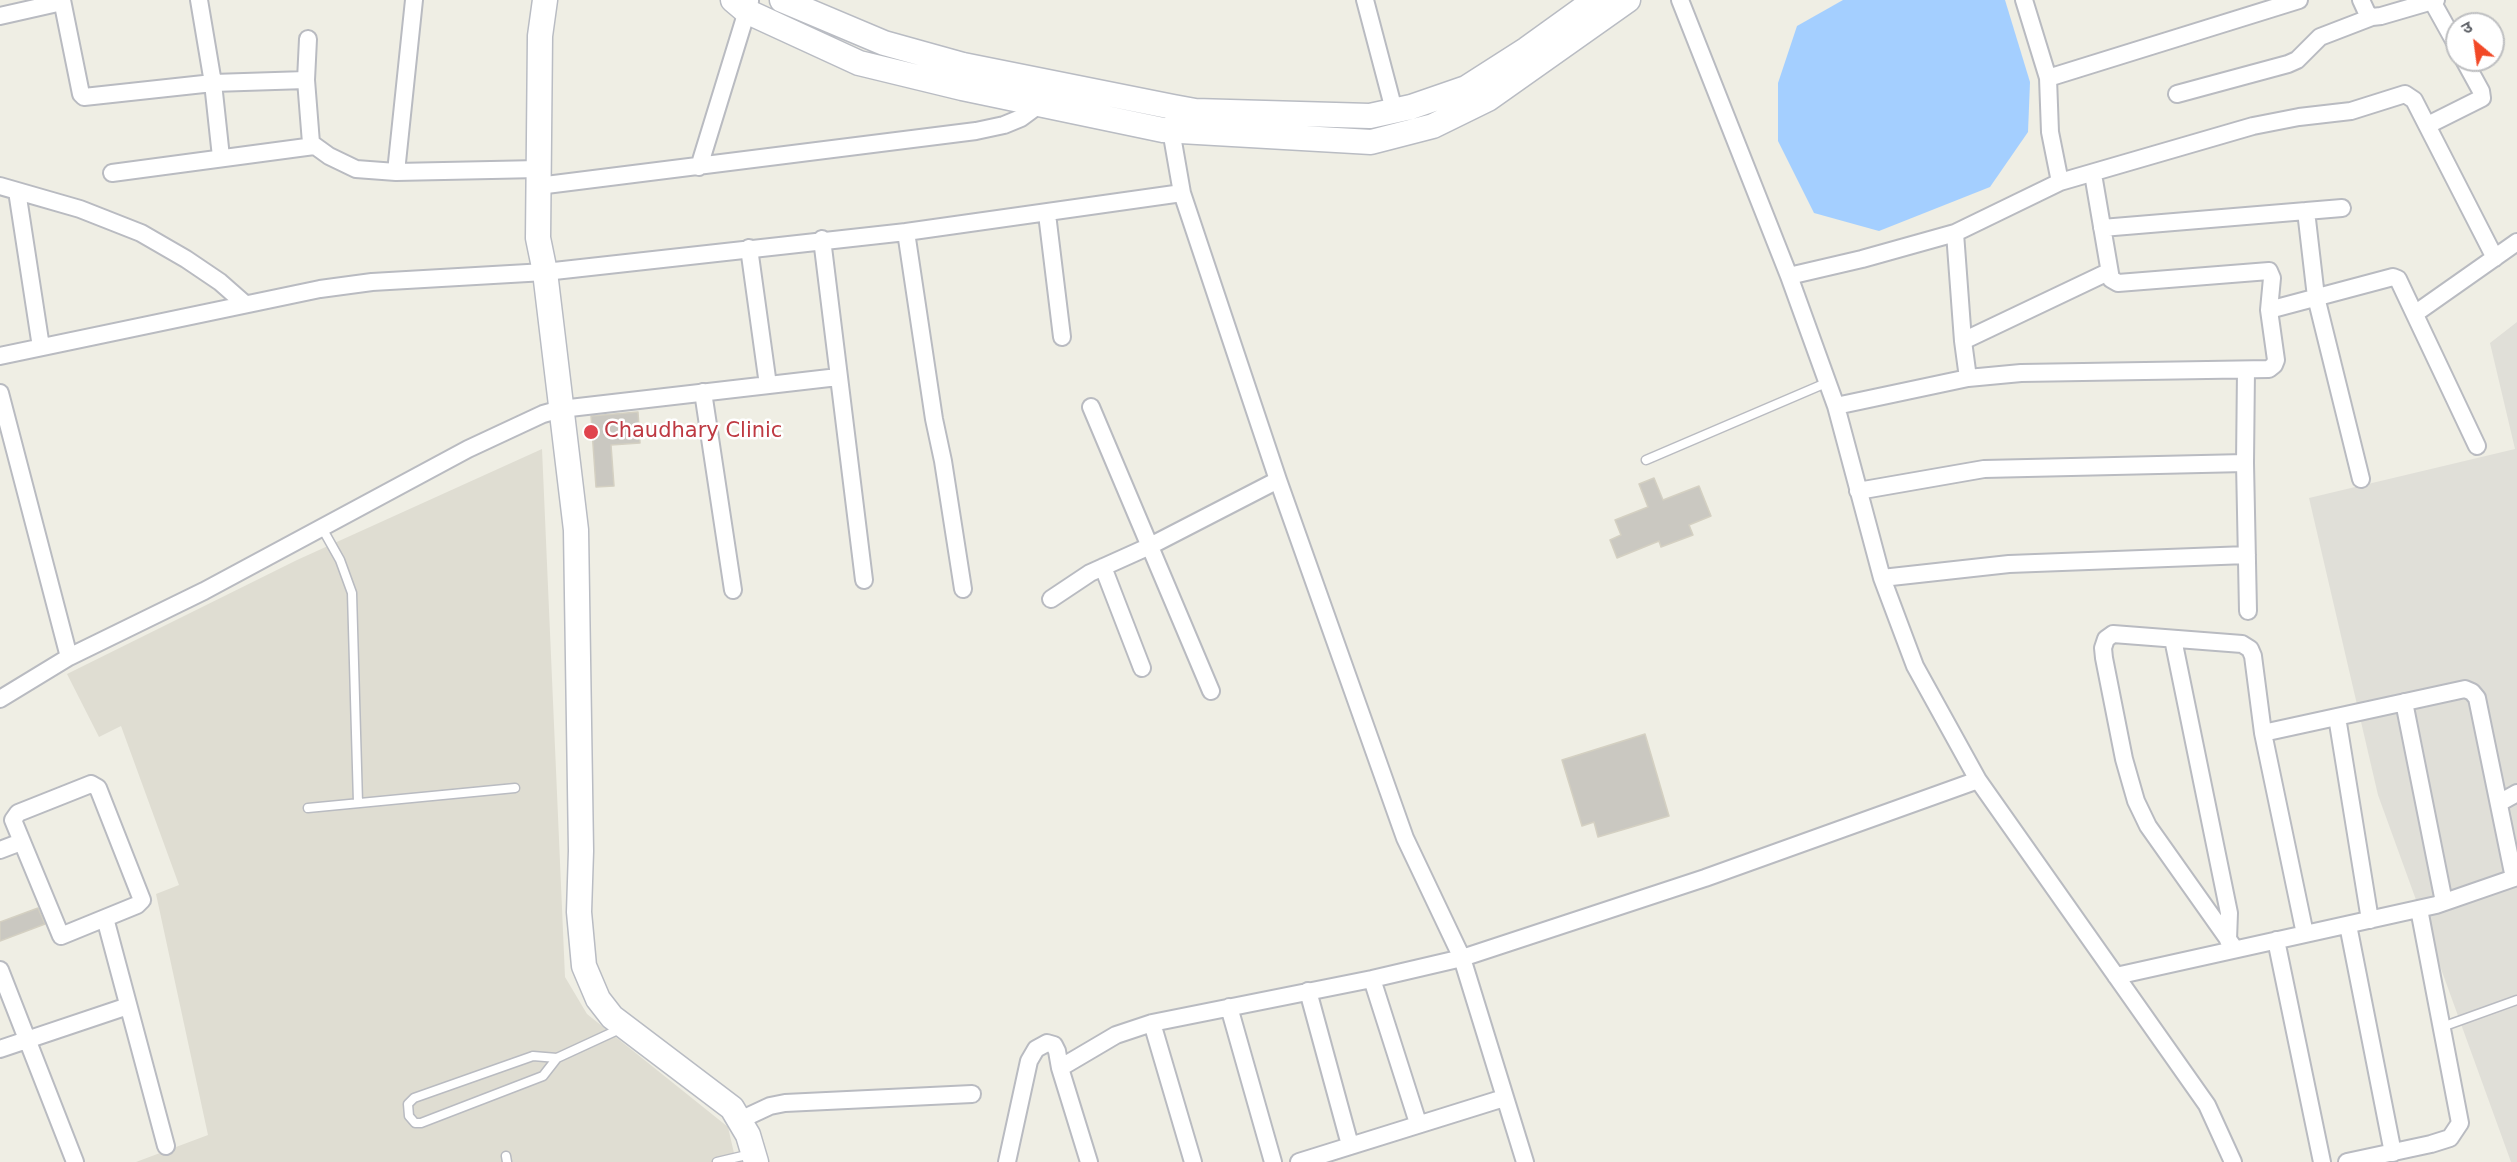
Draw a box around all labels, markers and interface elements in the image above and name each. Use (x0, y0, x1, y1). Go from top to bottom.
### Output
north arrow (2445, 12, 2505, 72)
text: उ (2458, 17, 2476, 38)
place label: Chaudhary Clinic (604, 419, 782, 445)
marker: Chaudhary Clinic (582, 423, 600, 441)

